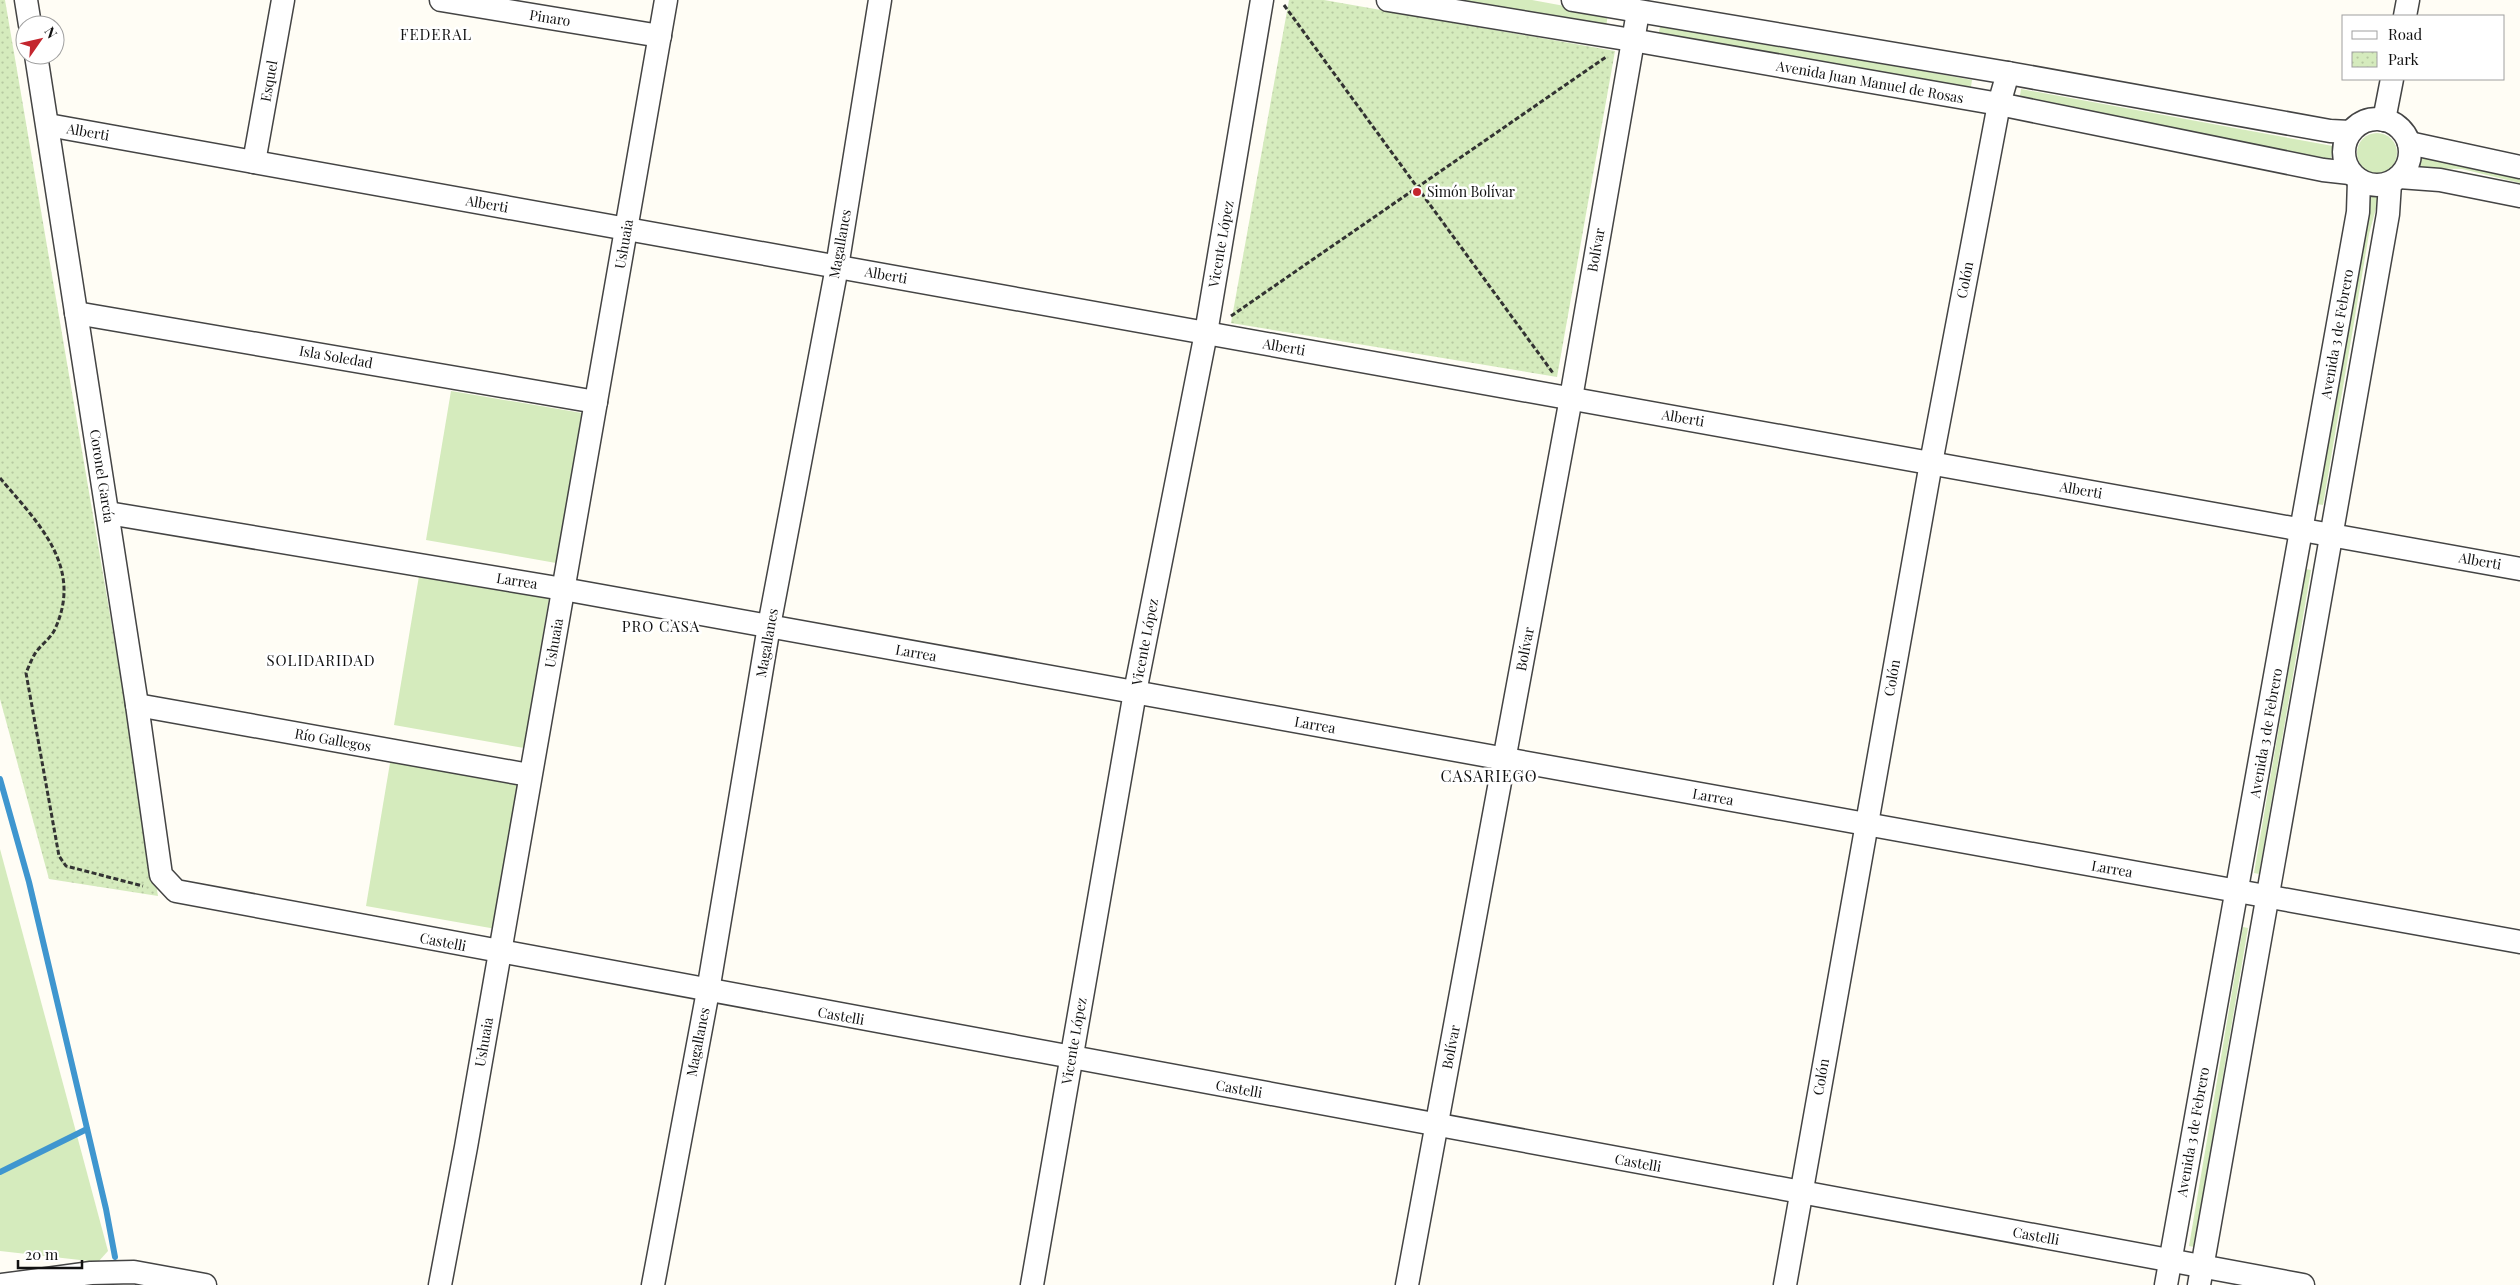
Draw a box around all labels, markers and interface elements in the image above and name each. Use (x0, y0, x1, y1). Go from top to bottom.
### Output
street label: Pinaro (528, 5, 572, 30)
north arrow (15, 15, 65, 65)
legend (2342, 15, 2505, 80)
text: N (40, 23, 62, 42)
district label: FEDERAL (400, 24, 472, 44)
text: Road (2388, 24, 2422, 44)
text: Park (2388, 49, 2420, 69)
street label: Avenida Juan Manuel de Rosas (1774, 55, 1965, 107)
street label: Esquel (256, 59, 282, 103)
street label: Alberti (64, 118, 111, 145)
place label: Simón Bolívar (1427, 182, 1516, 201)
marker: Simón Bolívar (1411, 186, 1423, 198)
street label: Alberti (463, 190, 510, 217)
street label: Vicente López (1203, 199, 1238, 290)
street label: Magallanes (824, 208, 855, 280)
street label: Ushuaia (610, 218, 637, 270)
street label: Bolívar (1582, 226, 1609, 273)
street label: Colón (1952, 259, 1977, 300)
street label: Alberti (862, 261, 909, 288)
street label: Avenida 3 de Febrero (2316, 267, 2357, 401)
street label: Alberti (1260, 333, 1307, 360)
street label: Isla Soledad (298, 341, 374, 372)
street label: Alberti (1659, 404, 1706, 431)
street label: Coronel García (86, 428, 119, 524)
street label: Alberti (2057, 476, 2104, 503)
street label: Alberti (2456, 547, 2503, 574)
street label: Larrea (495, 568, 539, 593)
street label: Vicente López (1127, 597, 1162, 688)
street label: Magallanes (751, 607, 782, 679)
district label: PRO CASA (622, 616, 700, 636)
street label: Ushuaia (540, 617, 567, 669)
street label: Bolívar (1511, 625, 1538, 672)
street label: Larrea (894, 640, 938, 665)
district label: SOLIDARIDAD (266, 650, 376, 670)
street label: Colón (1879, 657, 1904, 698)
street label: Avenida 3 de Febrero (2245, 666, 2286, 800)
street label: Larrea (1293, 712, 1337, 737)
street label: Río Gallegos (293, 723, 373, 756)
district label: CASARIEGO (1440, 765, 1538, 786)
street label: Larrea (1691, 784, 1735, 809)
street label: Larrea (2090, 856, 2134, 881)
street label: Castelli (418, 928, 468, 955)
street label: Vicente López (1056, 996, 1091, 1087)
street label: Castelli (816, 1002, 866, 1029)
street label: Magallanes (682, 1006, 714, 1078)
street label: Ushuaia (470, 1016, 497, 1068)
street label: Bolívar (1437, 1023, 1464, 1070)
street label: Colón (1808, 1056, 1833, 1097)
street label: Avenida 3 de Febrero (2172, 1065, 2213, 1199)
street label: Castelli (1214, 1075, 1264, 1102)
street label: Castelli (1613, 1149, 1663, 1176)
street label: Castelli (2011, 1222, 2061, 1249)
scale bar (18, 1238, 81, 1270)
text: 20 m (25, 1244, 59, 1264)

